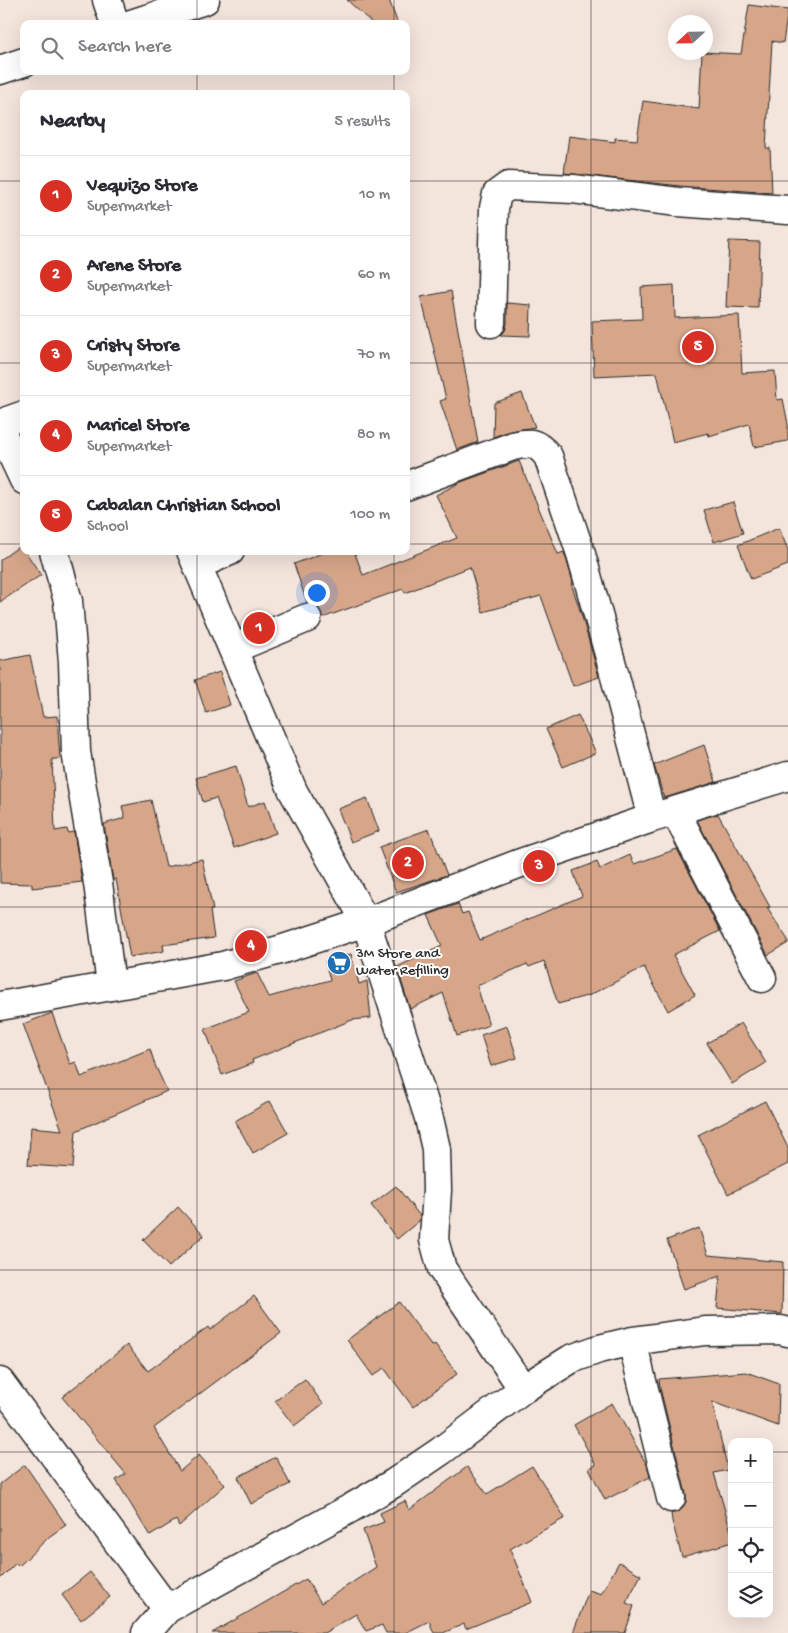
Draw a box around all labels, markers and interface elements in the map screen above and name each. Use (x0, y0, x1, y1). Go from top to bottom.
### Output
north arrow (668, 15, 713, 60)
search box (20, 20, 410, 75)
icon: search (38, 34, 66, 62)
text: Search here (78, 36, 172, 59)
text: Nearby (40, 110, 105, 135)
text: 5 results (335, 113, 390, 132)
text: Vequizo Store (87, 175, 197, 198)
text: 1 (53, 186, 59, 205)
text: 10 m (359, 186, 390, 205)
text: Supermarket (87, 198, 172, 217)
text: Arene Store (87, 255, 181, 278)
text: 2 (52, 266, 60, 285)
text: 60 m (358, 266, 390, 285)
text: Supermarket (87, 278, 172, 297)
pin: 5 (682, 328, 714, 366)
text: Cristy Store (87, 335, 180, 358)
text: 3 (52, 346, 60, 365)
text: 70 m (357, 346, 390, 365)
text: Supermarket (87, 358, 172, 377)
text: Maricel Store (87, 415, 190, 438)
text: 4 (52, 426, 60, 445)
text: 80 m (357, 426, 390, 445)
text: Supermarket (87, 438, 172, 457)
text: Cabalan Christian School (87, 495, 280, 518)
text: 5 (52, 506, 60, 525)
text: 100 m (350, 506, 390, 525)
text: School (87, 518, 129, 537)
your location (304, 580, 330, 606)
pin: 1 (243, 609, 275, 647)
pin: 2 (392, 844, 424, 882)
pin: 3 (523, 847, 555, 885)
pin: 4 (235, 927, 267, 965)
place label: 3M Store and Water Refilling (355, 945, 449, 980)
supermarket icon: 3M Store and Water Refilling (326, 950, 352, 976)
map controls (728, 1438, 773, 1618)
button: + (728, 1438, 773, 1483)
button: − (728, 1483, 773, 1528)
button: locate (728, 1528, 773, 1573)
button: layers (728, 1573, 773, 1618)

